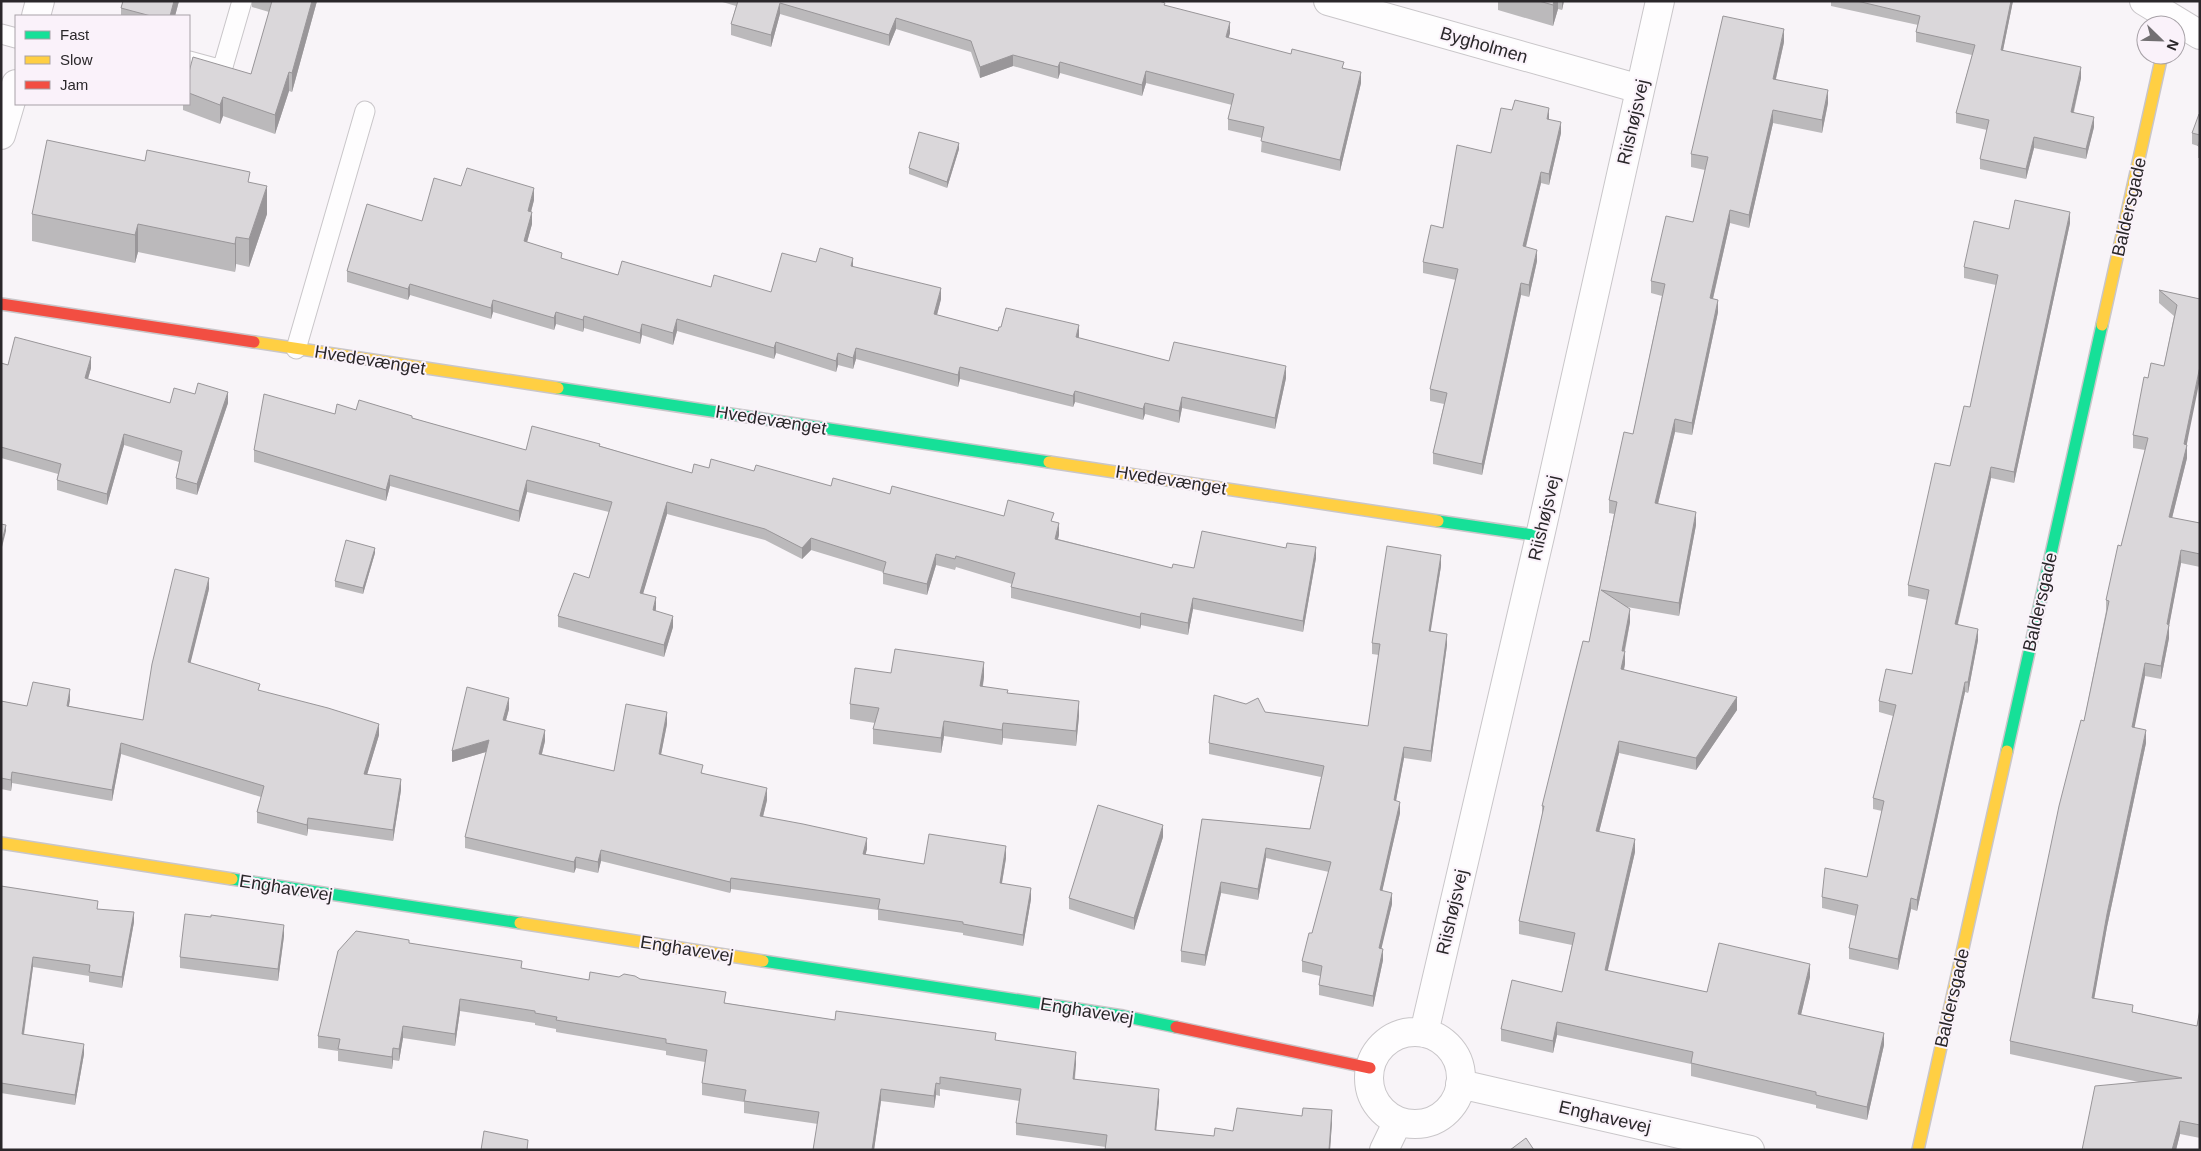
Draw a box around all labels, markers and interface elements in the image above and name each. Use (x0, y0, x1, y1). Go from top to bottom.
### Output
legend (15, 15, 190, 105)
north arrow (2136, 15, 2186, 65)
street label: Bygholmen (1438, 23, 1530, 67)
text: Fast (60, 26, 90, 43)
text: N (2164, 37, 2182, 53)
text: Slow (60, 51, 93, 68)
text: Jam (60, 76, 88, 93)
street label: Riishøjsvej (1613, 77, 1653, 167)
street label: Baldersgade (2108, 156, 2150, 258)
street label: Hvedevænget (313, 341, 427, 379)
street label: Hvedevænget (714, 401, 828, 439)
street label: Hvedevænget (1114, 461, 1228, 499)
street label: Riishøjsvej (1524, 473, 1564, 563)
street label: Baldersgade (2019, 551, 2061, 653)
street label: Riishøjsvej (1432, 867, 1472, 957)
street label: Enghavevej (238, 871, 334, 905)
street label: Enghavevej (639, 932, 735, 966)
street label: Baldersgade (1931, 947, 1973, 1049)
street label: Enghavevej (1039, 994, 1135, 1028)
street label: Enghavevej (1557, 1097, 1653, 1137)

